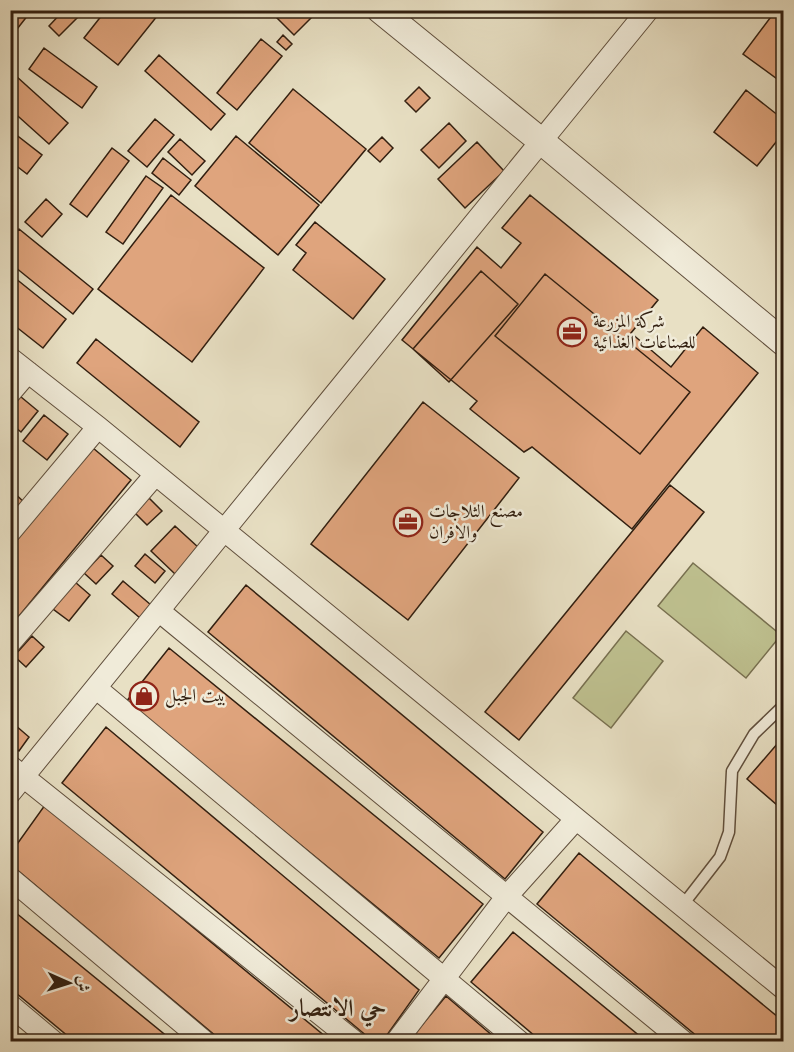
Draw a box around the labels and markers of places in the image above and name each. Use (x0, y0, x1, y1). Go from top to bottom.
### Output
place label: شركة المزرعة للصناعات الغذائية (593, 310, 696, 352)
office icon: شركة المزرعة للصناعات الغذائية (556, 316, 588, 348)
place label: مصنع الثلاجات والافران (429, 503, 523, 544)
office icon: مصنع الثلاجات والافران (392, 506, 424, 538)
shop icon: بيت الجبل (128, 680, 160, 712)
place label: بيت الجبل (165, 687, 226, 708)

